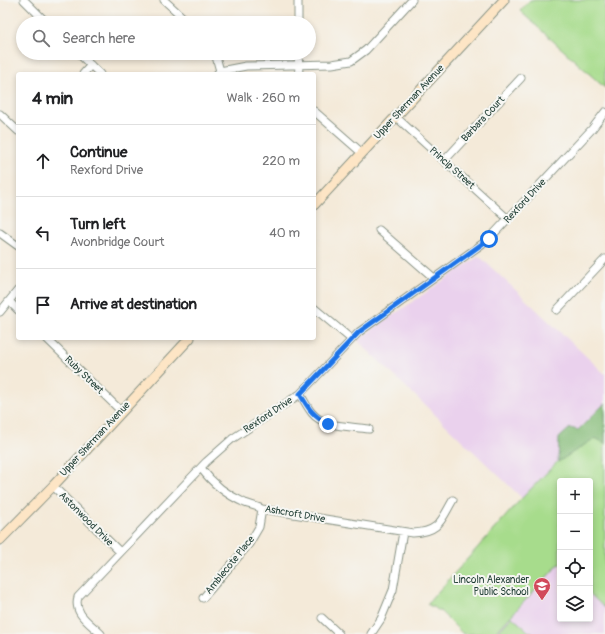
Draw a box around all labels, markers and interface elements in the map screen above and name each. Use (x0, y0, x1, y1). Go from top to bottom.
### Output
search box (16, 16, 316, 60)
icon: search (30, 27, 52, 49)
text: Search here (62, 29, 135, 48)
street label: Upper Sherman Avenue (371, 62, 447, 142)
text: 4 min (32, 88, 73, 109)
text: Walk · 260 m (226, 90, 300, 106)
street label: Barbara Court (459, 93, 508, 144)
text: Continue (70, 143, 128, 162)
street label: Princip Street (427, 144, 478, 192)
icon: ahead (32, 150, 54, 172)
text: 220 m (262, 153, 300, 169)
text: Rexford Drive (70, 162, 143, 178)
street label: Rexford Drive (501, 176, 549, 226)
text: Turn left (70, 215, 126, 234)
icon: left (32, 222, 54, 244)
text: 40 m (269, 225, 300, 241)
route start (480, 230, 498, 248)
text: Avonbridge Court (70, 234, 165, 250)
icon: arrive (32, 294, 54, 316)
text: Arrive at destination (70, 295, 197, 314)
street label: Ruby Street (62, 354, 107, 397)
street label: Rexford Drive (241, 394, 295, 436)
street label: Upper Sherman Avenue (57, 399, 133, 479)
route end (319, 415, 337, 433)
map controls (557, 478, 593, 622)
button: + (557, 478, 593, 514)
street label: Astonwood Drive (56, 489, 116, 549)
street label: Ashcroft Drive (264, 503, 326, 525)
button: − (557, 514, 593, 550)
street label: Amblecote Place (203, 533, 257, 597)
button: locate (557, 550, 593, 586)
place label: Lincoln Alexander Public School (453, 574, 529, 598)
school or university icon: Lincoln Alexander Public School (532, 576, 552, 601)
button: layers (557, 586, 593, 622)

